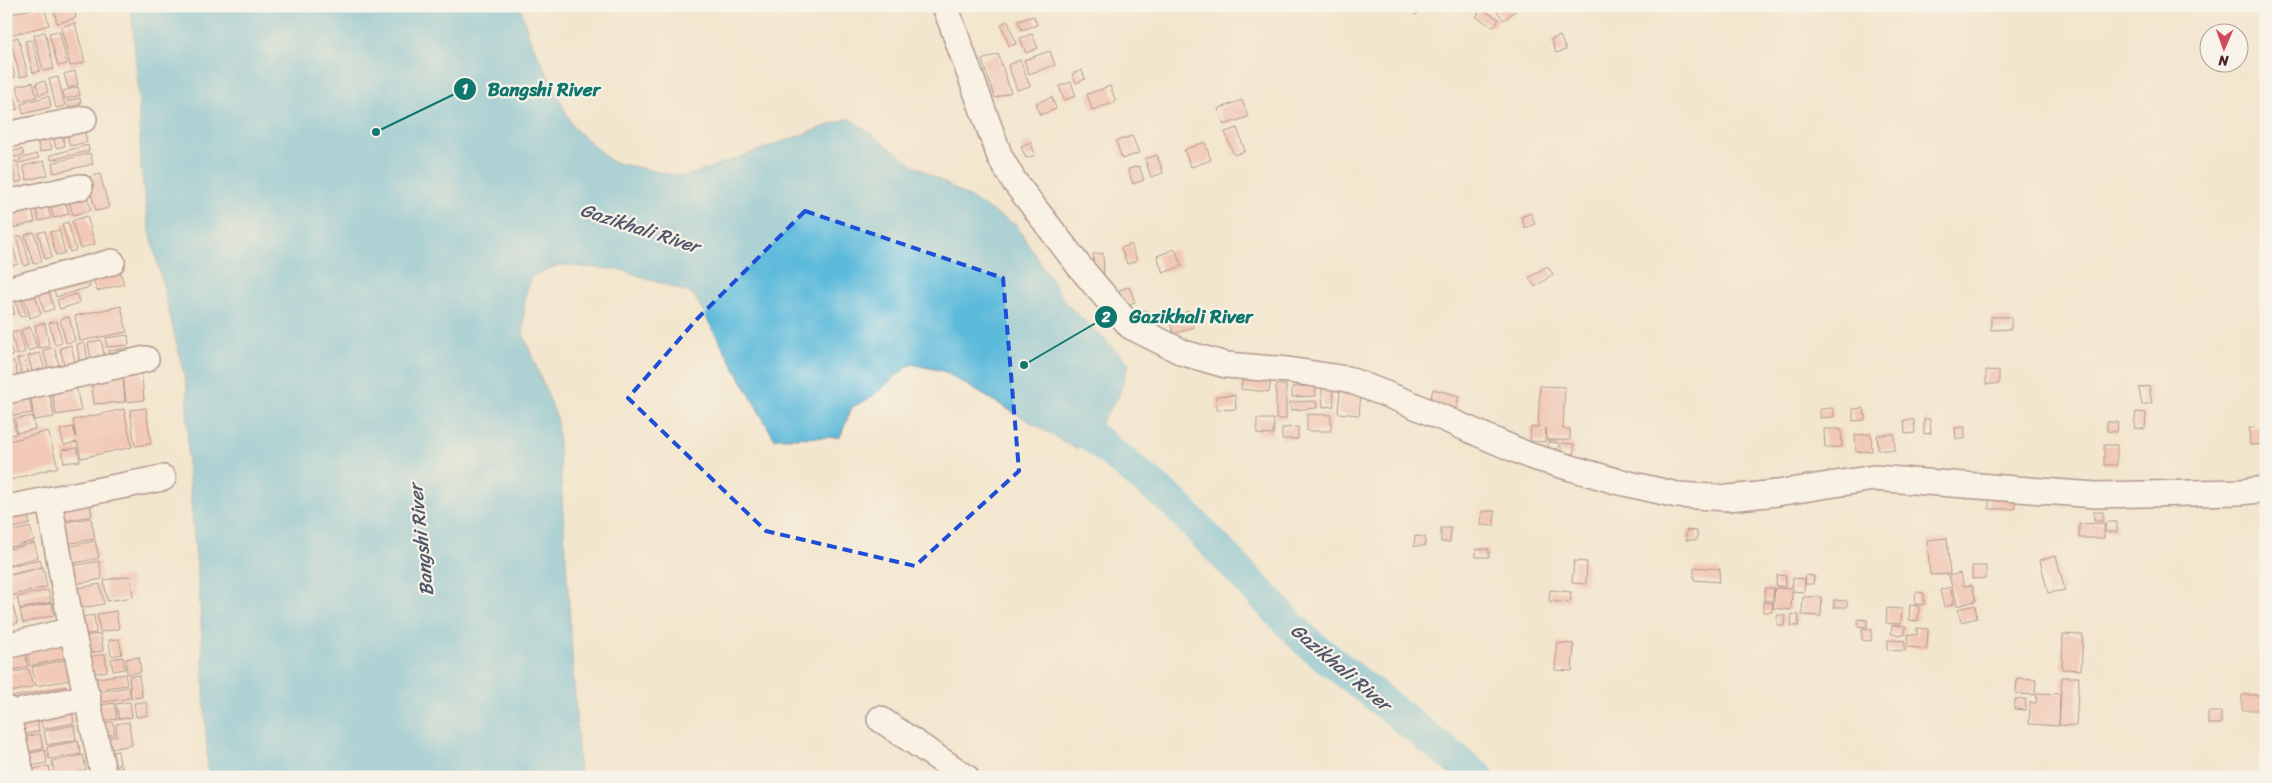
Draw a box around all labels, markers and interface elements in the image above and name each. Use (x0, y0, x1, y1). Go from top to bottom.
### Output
north arrow (2200, 22, 2250, 72)
text: N (2218, 48, 2230, 73)
callout: Bangshi River (452, 72, 610, 106)
text: Bangshi River (488, 73, 601, 106)
text: 1 (462, 76, 469, 102)
water label: Gazikhali River (576, 193, 707, 264)
callout: Gazikhali River (1094, 300, 1263, 334)
text: Gazikhali River (1128, 300, 1254, 333)
text: 2 (1101, 304, 1111, 330)
water label: Bangshi River (398, 479, 443, 598)
water label: Gazikhali River (1283, 615, 1401, 721)

